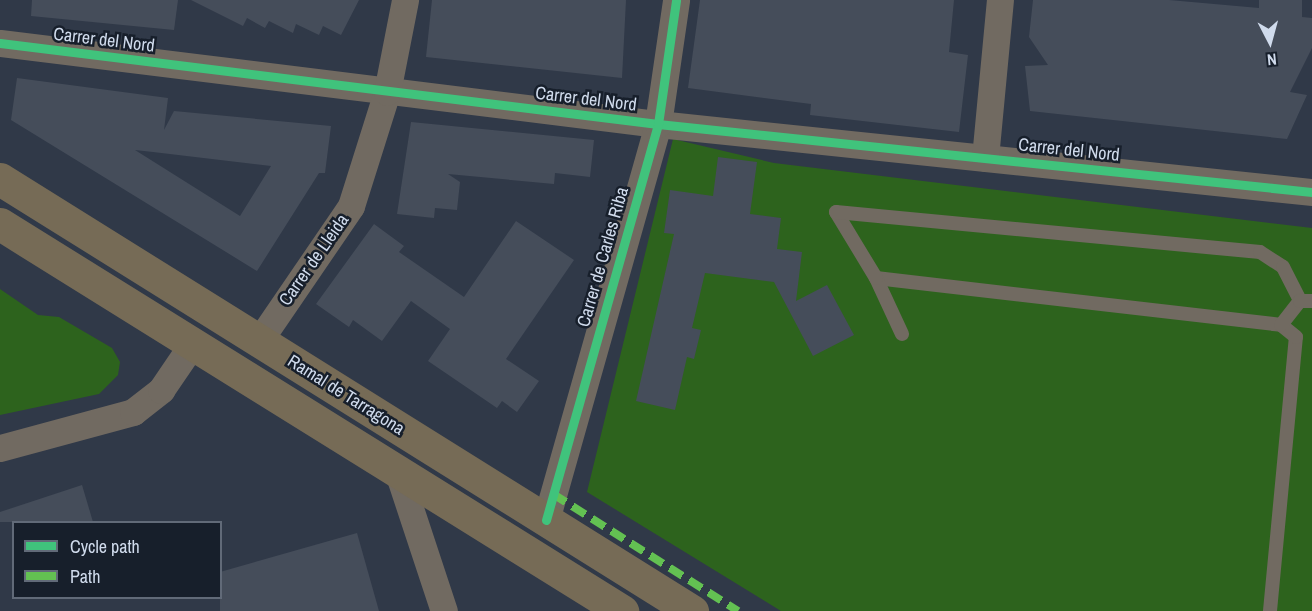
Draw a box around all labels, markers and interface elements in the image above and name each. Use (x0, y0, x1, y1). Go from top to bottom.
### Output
north arrow (1240, 12, 1300, 72)
street label: Carrer del Nord (52, 23, 156, 57)
text: N (1266, 48, 1278, 71)
street label: Carrer del Nord (534, 82, 638, 116)
street label: Carrer del Nord (1017, 134, 1121, 166)
street label: Carrer de Carles Riba (573, 185, 633, 329)
street label: Carrer de Lleida (275, 210, 353, 310)
street label: Ramal de Tarragona (283, 350, 409, 440)
legend (12, 521, 222, 599)
text: Cycle path (70, 534, 140, 559)
text: Path (70, 564, 100, 589)

